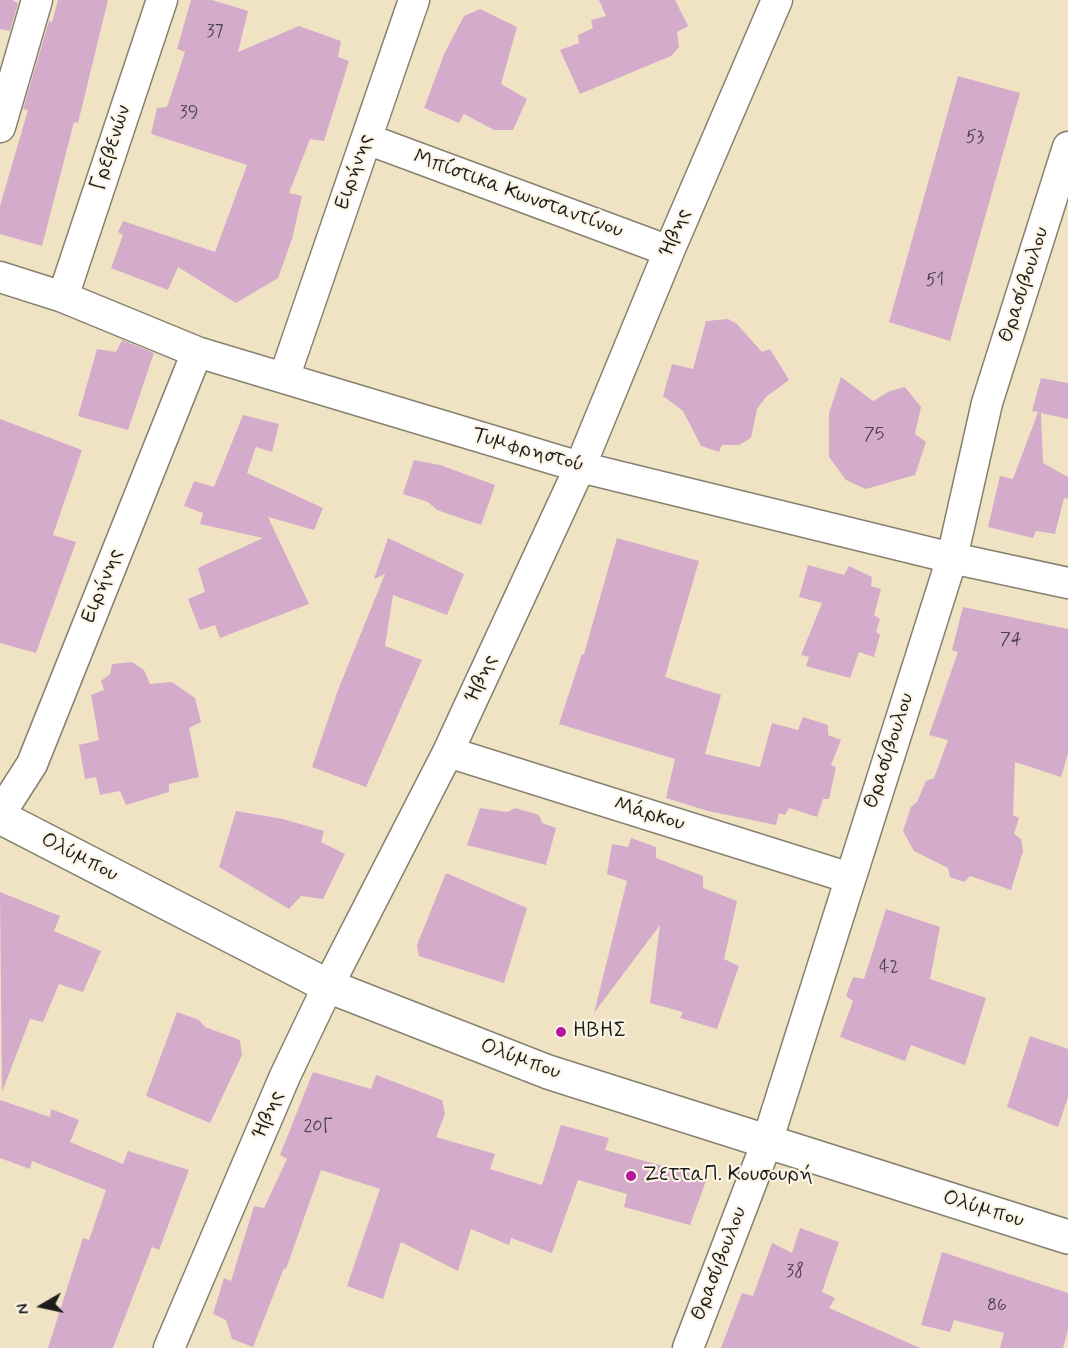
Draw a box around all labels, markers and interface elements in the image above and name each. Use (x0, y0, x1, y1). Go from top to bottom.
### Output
house number: 37 (206, 21, 224, 43)
street label: Γρεβενών (86, 102, 138, 194)
house number: 39 (180, 102, 198, 124)
house number: 53 (966, 127, 984, 149)
street label: Ειρήνης (330, 131, 380, 213)
street label: Mπίστικα Κωνσταντίνου (410, 145, 626, 245)
street label: Ήβης (655, 205, 697, 261)
street label: Θρασύβουλου (994, 224, 1056, 346)
house number: 51 (926, 270, 944, 292)
street label: Τυμφρηστού (469, 423, 587, 479)
house number: 75 (864, 424, 884, 446)
street label: Ειρήνης (77, 545, 129, 627)
house number: 74 (1000, 629, 1022, 651)
street label: Ήβης (460, 651, 504, 707)
street label: Θρασύβουλου (859, 690, 921, 812)
street label: Μάρκου (611, 792, 687, 838)
street label: Ολύμπου (36, 828, 122, 888)
house number: 42 (879, 957, 899, 979)
place label: ΗΒΗΣ (573, 1019, 626, 1045)
marker: ΗΒΗΣ (554, 1025, 568, 1039)
street label: Ολύμπου (476, 1034, 564, 1086)
street label: Ήβης (248, 1087, 290, 1143)
house number: 20Γ (303, 1116, 333, 1138)
place label: ΖετταΠ. Κουσουρή (643, 1163, 813, 1189)
marker: ΖετταΠ. Κουσουρή (624, 1169, 638, 1183)
street label: Ολύμπου (939, 1186, 1027, 1234)
street label: Θρασύβουλου (687, 1203, 753, 1325)
house number: 38 (786, 1261, 804, 1283)
north arrow (12, 1276, 72, 1336)
house number: 86 (987, 1295, 1007, 1317)
text: N (13, 1302, 35, 1316)

